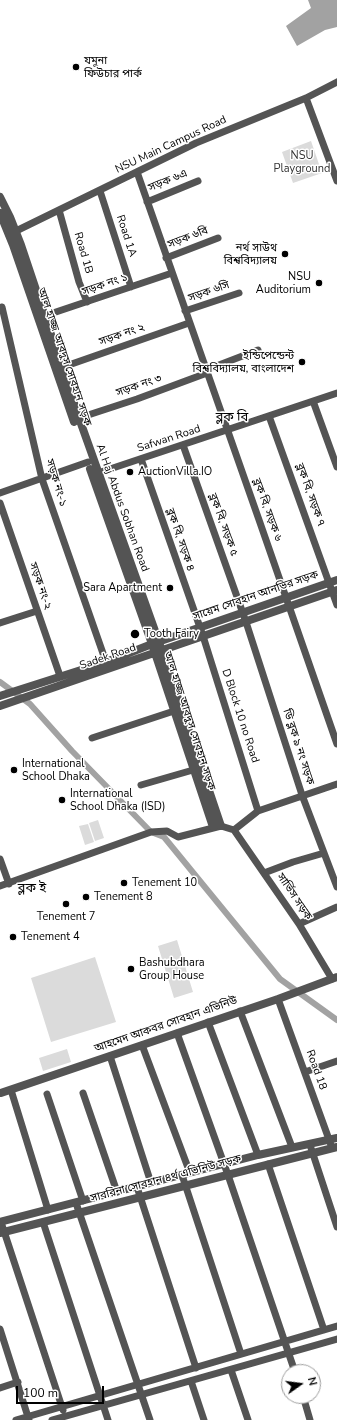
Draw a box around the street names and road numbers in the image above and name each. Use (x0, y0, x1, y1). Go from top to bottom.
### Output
street label: NSU Main Campus Road (113, 113, 229, 177)
street label: সড়ক ৬এ (147, 167, 189, 195)
street label: Road 1A (113, 213, 139, 259)
street label: সড়ক ৬বি (166, 224, 210, 252)
street label: Road 1B (71, 231, 95, 275)
street label: সড়ক নং ১ (81, 271, 129, 299)
street label: সড়ক ৬সি (187, 279, 231, 305)
street label: আল হাজ্জ আবদুস সোবহান সড়ক (34, 286, 94, 428)
street label: সড়ক নং ২ (98, 321, 146, 349)
street label: সড়ক নং ৩ (115, 372, 163, 400)
street label: Safwan Road (136, 423, 202, 455)
street label: Al Haj Abdus Sobhan Road (93, 442, 151, 574)
street label: সড়ক নং-১ (43, 458, 69, 508)
street label: ব্লক বি, সড়ক ৭ (293, 462, 327, 528)
street label: ব্লক বি, সড়ক ৬ (250, 477, 284, 543)
street label: ব্লক বি, সড়ক ৫ (206, 492, 240, 558)
street label: ব্লক বি, সড়ক ৪ (163, 507, 197, 573)
street label: সড়ক নং-২ (26, 561, 54, 611)
street label: সায়েম সোবহান আনভির সড়ক (192, 568, 320, 624)
street label: Sadek Road (78, 641, 138, 673)
street label: আল হাজ্জ আবদুস সোবহান সড়ক (160, 650, 218, 792)
street label: D Block 10 no Road (219, 667, 261, 765)
street label: ডি ব্লক ৯ নং সড়ক (280, 707, 316, 787)
street label: সার্ভিস সড়ক (274, 871, 314, 923)
street label: আহমেদ আকবর সোবহান এভিনিউ (93, 994, 239, 1056)
street label: Road 18 (303, 1048, 329, 1092)
street label: সাবরিনা সোবহান ৪র্থ এভিনিউ সড়ক (89, 1152, 243, 1206)

